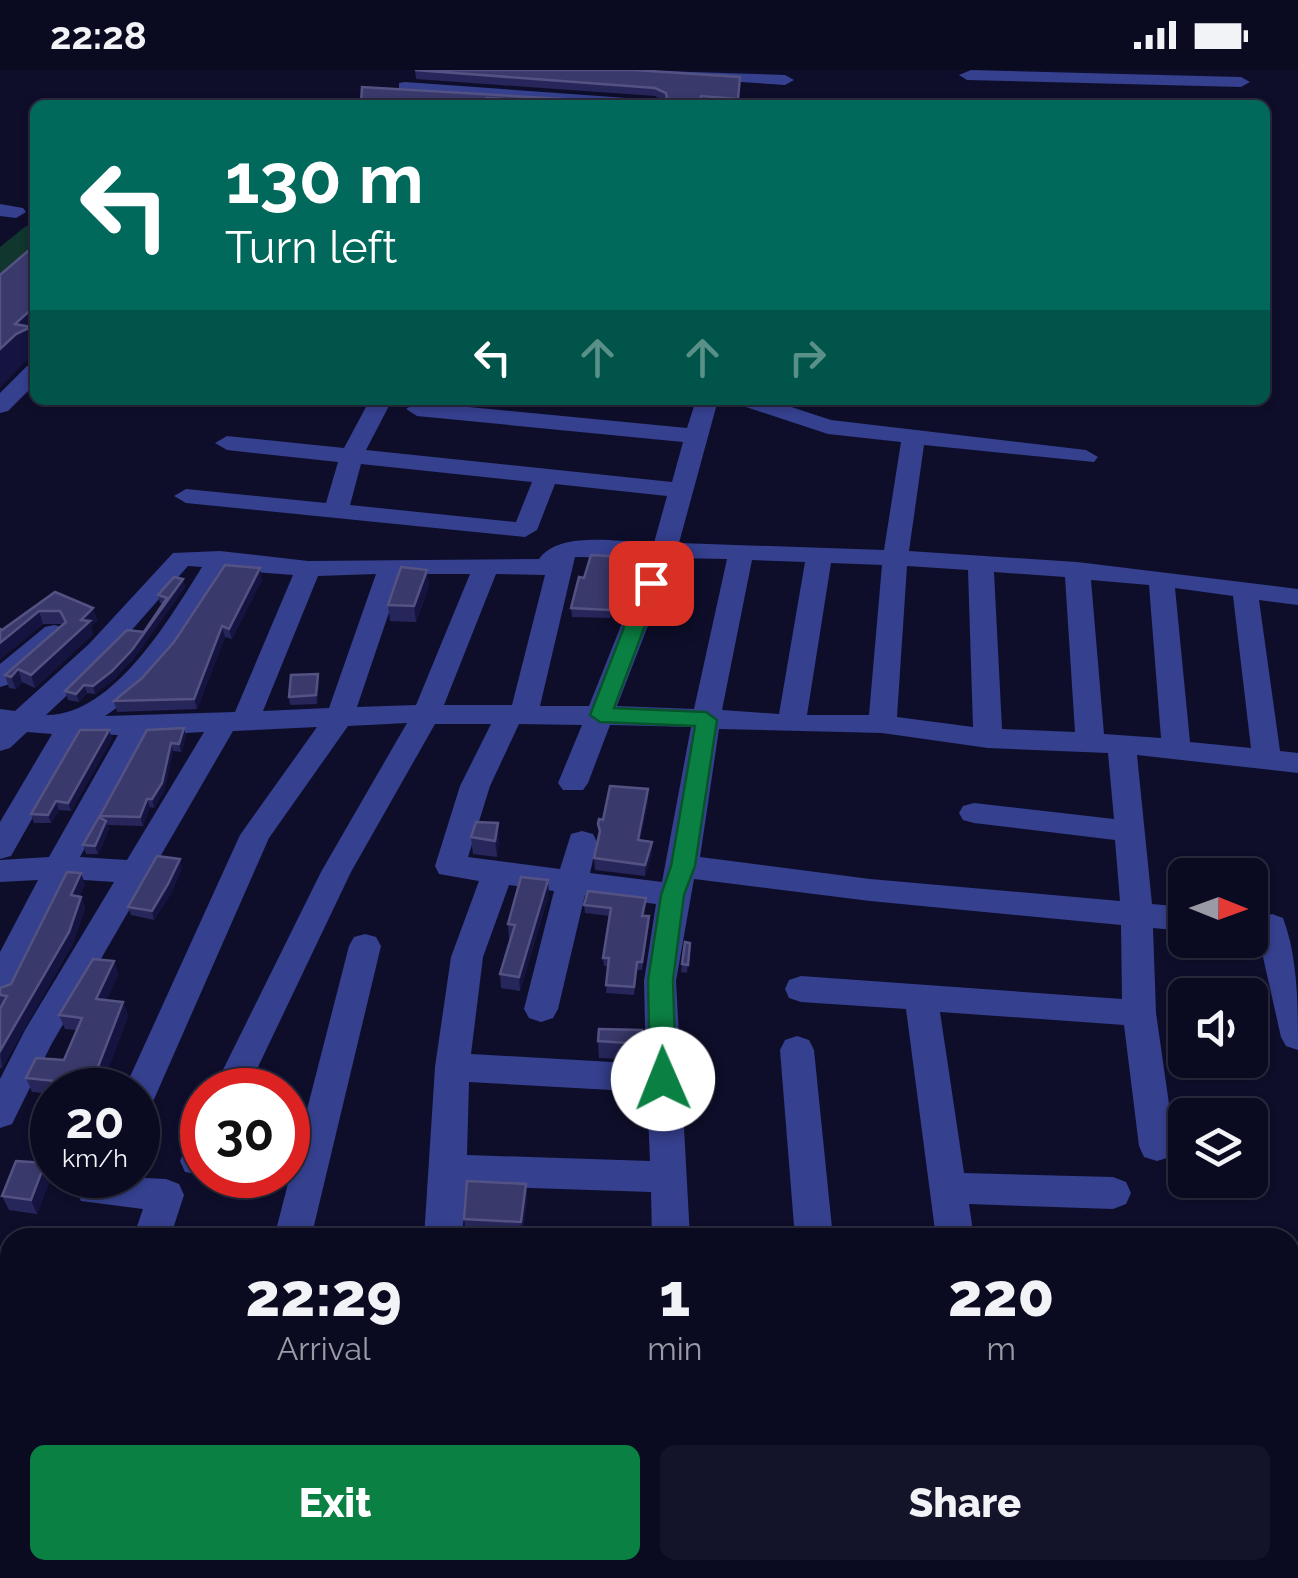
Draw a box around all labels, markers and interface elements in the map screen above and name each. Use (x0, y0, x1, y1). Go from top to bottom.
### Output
text: 22:28 (50, 13, 147, 58)
text: 130 m (225, 137, 424, 219)
icon: left (60, 140, 190, 270)
text: Turn left (225, 221, 397, 274)
icon: left (465, 330, 520, 385)
icon: ahead (570, 330, 625, 385)
icon: ahead (675, 330, 730, 385)
icon: right (780, 330, 835, 385)
pin (609, 541, 694, 626)
icon: arrive (624, 556, 679, 611)
north arrow (1168, 858, 1268, 958)
map controls (1168, 858, 1268, 1198)
button: sound (1168, 978, 1268, 1078)
position arrow (611, 1027, 715, 1131)
speed limit sign: 30 (180, 1068, 310, 1198)
text: 20 (66, 1091, 124, 1150)
button: layers (1168, 1098, 1268, 1198)
text: km/h (62, 1143, 128, 1173)
text: 22:29 (246, 1260, 402, 1330)
text: 1 (659, 1260, 690, 1330)
text: 220 (948, 1260, 1054, 1330)
text: Arrival (277, 1330, 371, 1367)
text: min (647, 1330, 702, 1367)
text: m (986, 1330, 1016, 1367)
button: Exit (30, 1445, 640, 1560)
button: Share (660, 1445, 1270, 1560)

